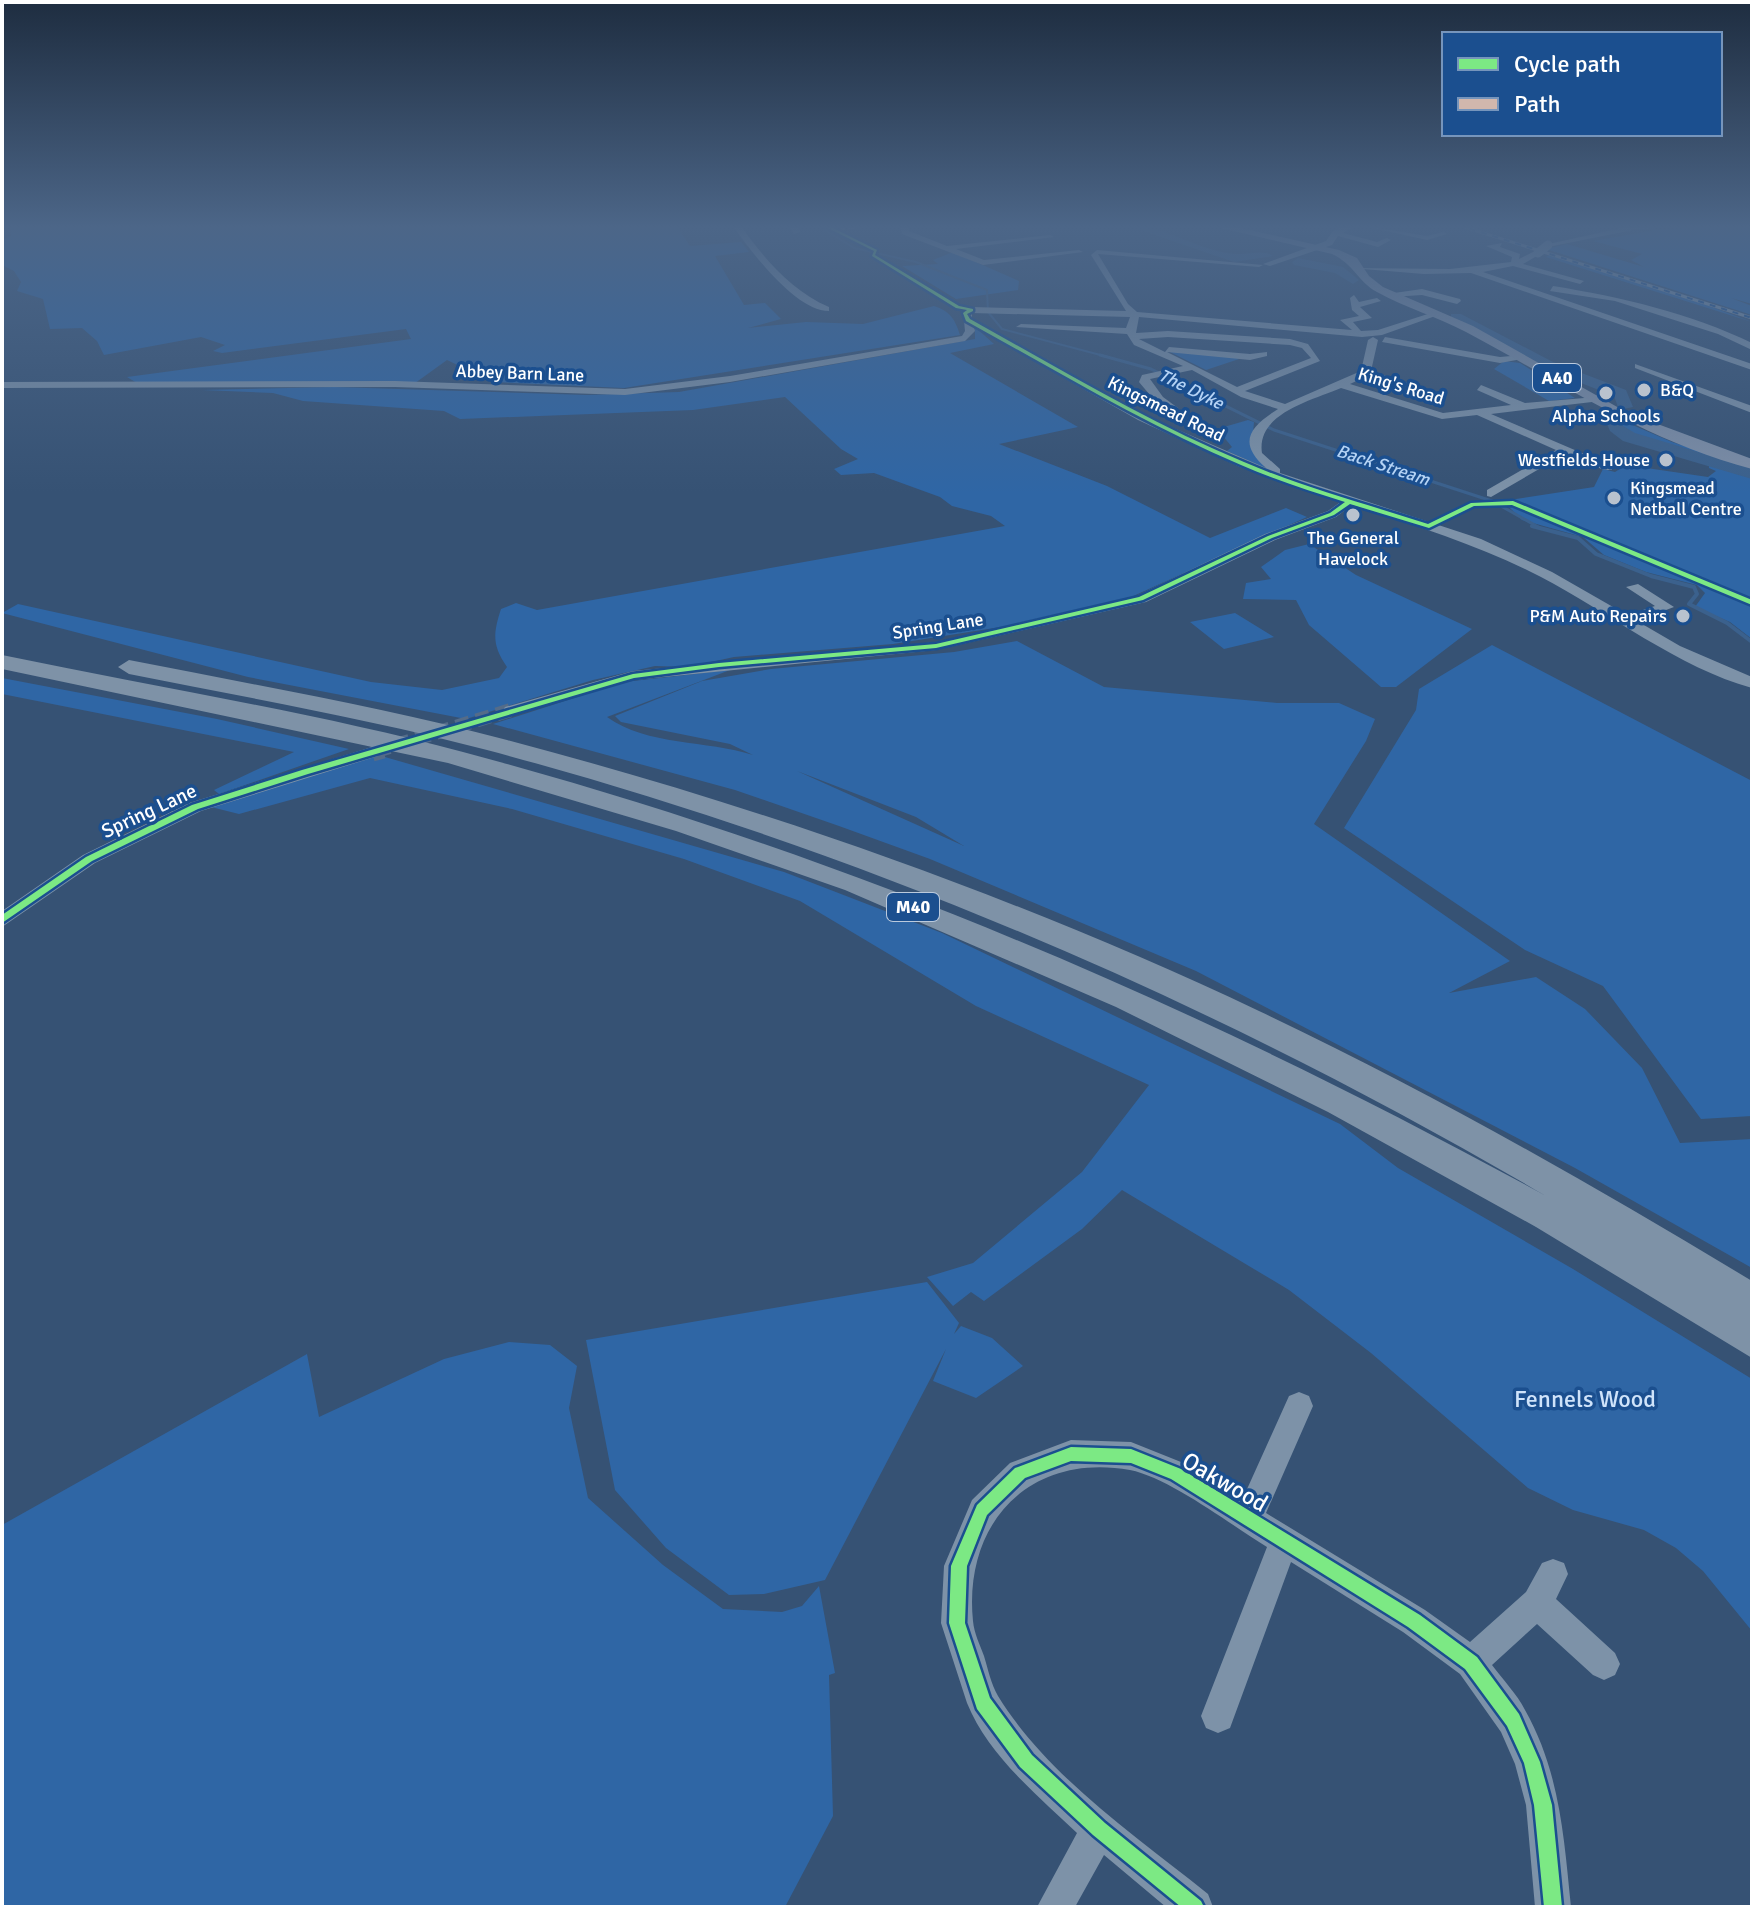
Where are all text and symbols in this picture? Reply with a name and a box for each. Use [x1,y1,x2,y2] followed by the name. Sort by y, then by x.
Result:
[1442,32,1722,136] legend
[1514,49,1621,79] text: Cycle path
[1514,89,1560,119] text: Path
[455,360,585,386] street label: Abbey Barn Lane
[1355,362,1447,410] street label: King's Road
[1155,364,1228,415] water label: The Dyke
[1533,364,1581,392] road number: A40
[1104,371,1228,447] street label: Kingsmead Road
[1660,379,1694,401] place label: B&Q
[1635,381,1653,399] marker: B&Q
[1597,384,1615,402] marker: Alpha Schools
[1552,405,1660,427] place label: Alpha Schools
[1334,440,1433,491] water label: Back Stream
[1518,449,1650,471] place label: Westfields House
[1657,451,1675,469] marker: Westfields House
[1630,477,1742,520] place label: Kingsmead Netball Centre
[1605,489,1623,507] marker: Kingsmead Netball Centre
[1344,506,1362,524] marker: The General Havelock
[1307,527,1399,570] place label: The General Havelock
[1530,605,1667,627] place label: P&M Auto Repairs
[1674,607,1692,625] marker: P&M Auto Repairs
[891,608,985,644] street label: Spring Lane
[97,778,201,844] street label: Spring Lane
[887,893,939,921] road number: M40
[1514,1384,1656,1414] park label: Fennels Wood
[1177,1445,1273,1519] street label: Oakwood

